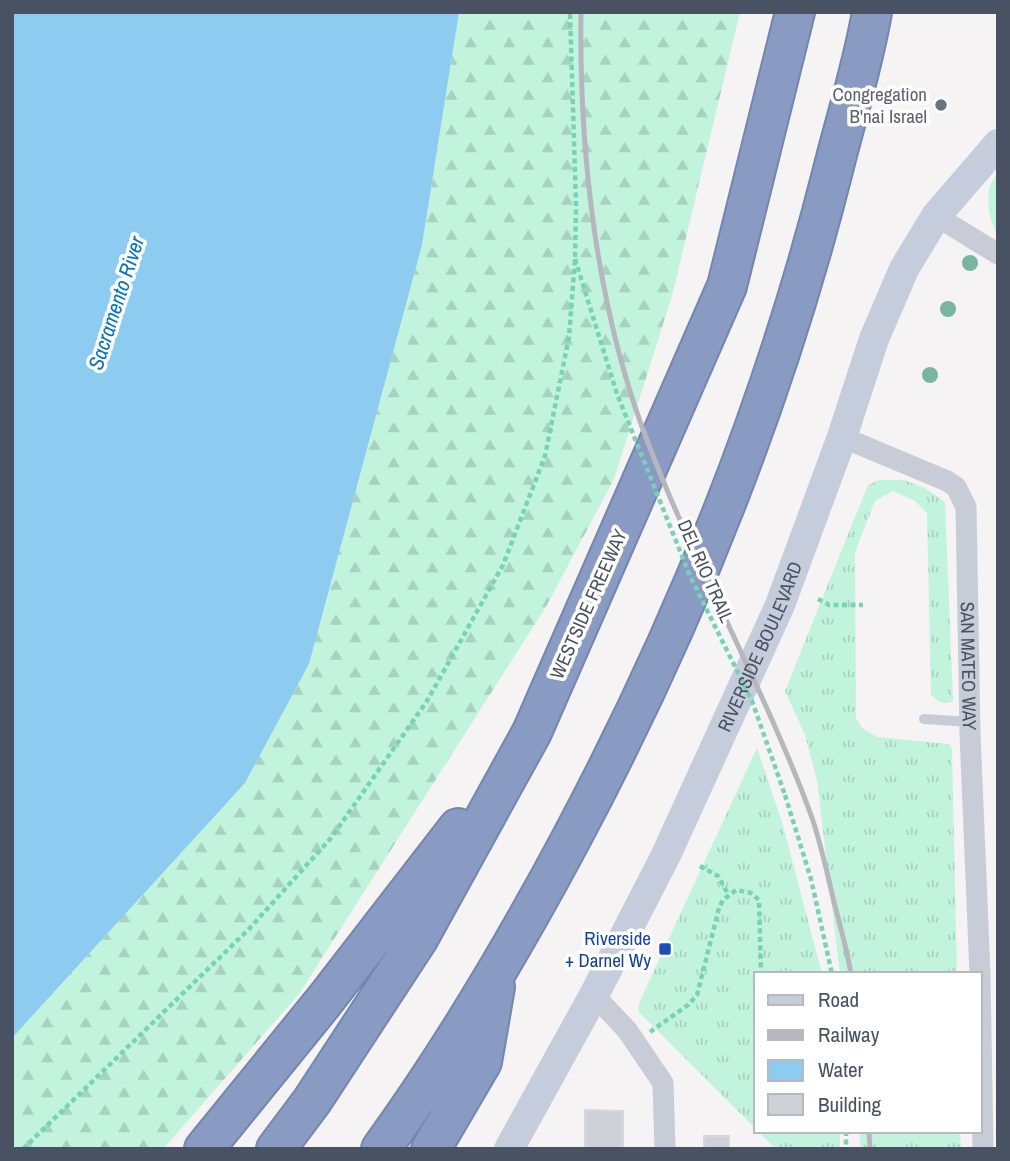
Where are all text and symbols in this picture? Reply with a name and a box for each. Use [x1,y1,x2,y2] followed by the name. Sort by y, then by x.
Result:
[833,81,927,129] place label: Congregation B'nai Israel
[933,97,949,113] marker: Congregation B'nai Israel
[81,231,152,373] water label: Sacramento River
[672,515,740,627] street label: DEL RIO TRAIL
[543,525,633,683] street label: WESTSIDE FREEWAY
[711,558,808,736] street label: RIVERSIDE BOULEVARD
[955,601,983,731] street label: SAN MATEO WAY
[565,925,651,973] place label: Riverside + Darnel Wy
[657,941,673,957] marker: Riverside + Darnel Wy
[754,972,982,1133] legend
[818,985,859,1014] text: Road
[818,1020,880,1049] text: Railway
[818,1055,864,1084] text: Water
[818,1090,882,1119] text: Building

